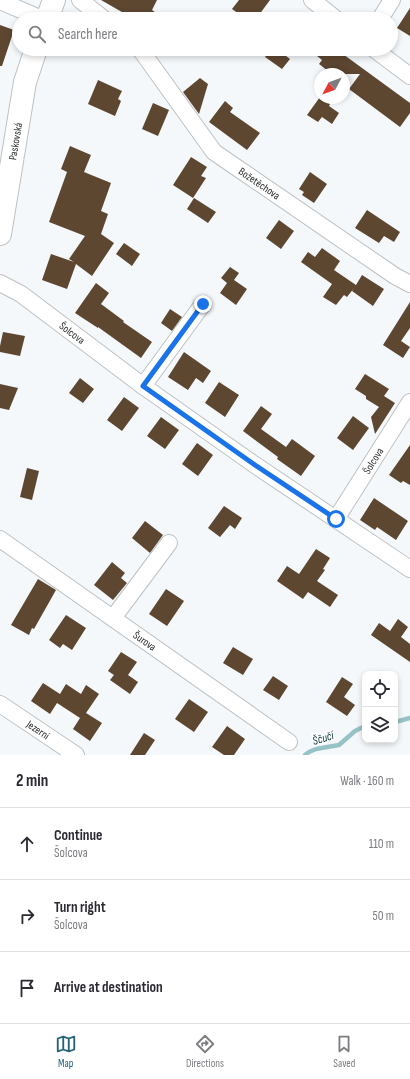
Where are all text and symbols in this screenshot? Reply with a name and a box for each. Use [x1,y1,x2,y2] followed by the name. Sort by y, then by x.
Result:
[12,12,398,56] search box
[26,23,48,45] icon: search
[58,25,118,44] text: Search here
[314,68,350,104] north arrow
[6,122,25,161] street label: Paskovská
[236,165,282,202] street label: Božetěchova
[194,295,212,313] route end
[57,319,87,347] street label: Šolcova
[359,445,386,476] street label: Šolcova
[327,510,345,528] route start
[131,628,159,654] street label: Šurova
[362,671,398,743] map controls
[362,671,398,707] button: locate
[362,707,398,743] button: layers
[23,717,53,743] street label: Jezerní
[311,728,337,749] water label: Ščučí
[16,771,48,791] text: 2 min
[340,773,394,789] text: Walk · 160 m
[54,826,103,845] text: Continue
[16,833,38,855] icon: ahead
[369,836,394,852] text: 110 m
[54,845,88,861] text: Šolcova
[54,898,106,917] text: Turn right
[16,905,38,927] icon: right
[373,908,394,924] text: 50 m
[54,917,88,933] text: Šolcova
[16,977,38,999] icon: arrive
[54,978,163,997] text: Arrive at destination
[55,1033,77,1070] tab: Map
[186,1033,224,1070] tab: Directions
[333,1033,355,1070] tab: Saved

